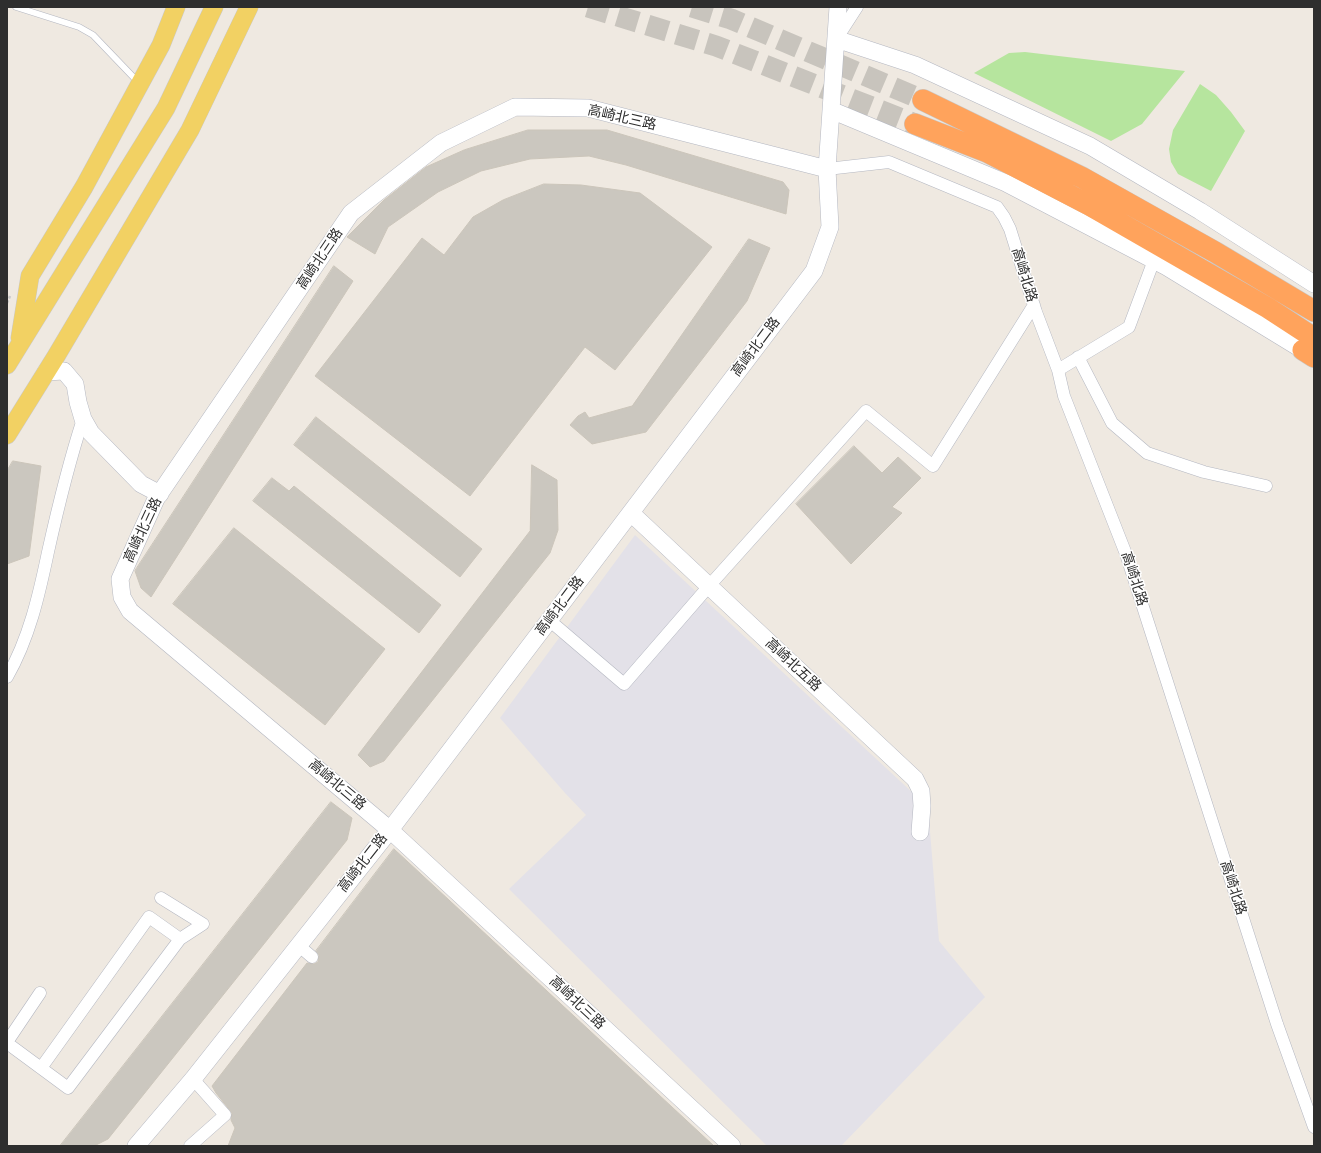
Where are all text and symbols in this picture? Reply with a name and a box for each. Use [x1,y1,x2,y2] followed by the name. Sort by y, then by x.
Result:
[586,102,658,134] street label: 高崎北三路
[293,225,347,293] street label: 高崎北三路
[1008,246,1040,304] street label: 高崎北路
[728,314,784,380] street label: 高崎北二路
[121,495,165,565] street label: 高崎北三路
[1117,550,1151,608] street label: 高崎北路
[532,573,588,639] street label: 高崎北二路
[762,635,824,695] street label: 高崎北五路
[305,756,369,814] street label: 高崎北三路
[335,830,391,896] street label: 高崎北二路
[1216,859,1250,917] street label: 高崎北路
[546,973,608,1033] street label: 高崎北三路

